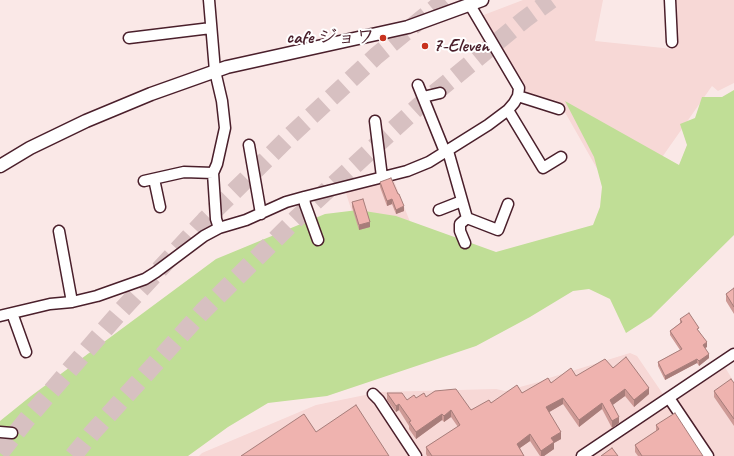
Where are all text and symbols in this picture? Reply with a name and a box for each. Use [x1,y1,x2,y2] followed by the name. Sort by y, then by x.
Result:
[286,27,375,49] place label: cafe ジョワ
[378,33,388,43] marker: cafe ジョワ
[433,35,489,57] place label: 7-Eleven
[420,41,430,51] marker: 7-Eleven

